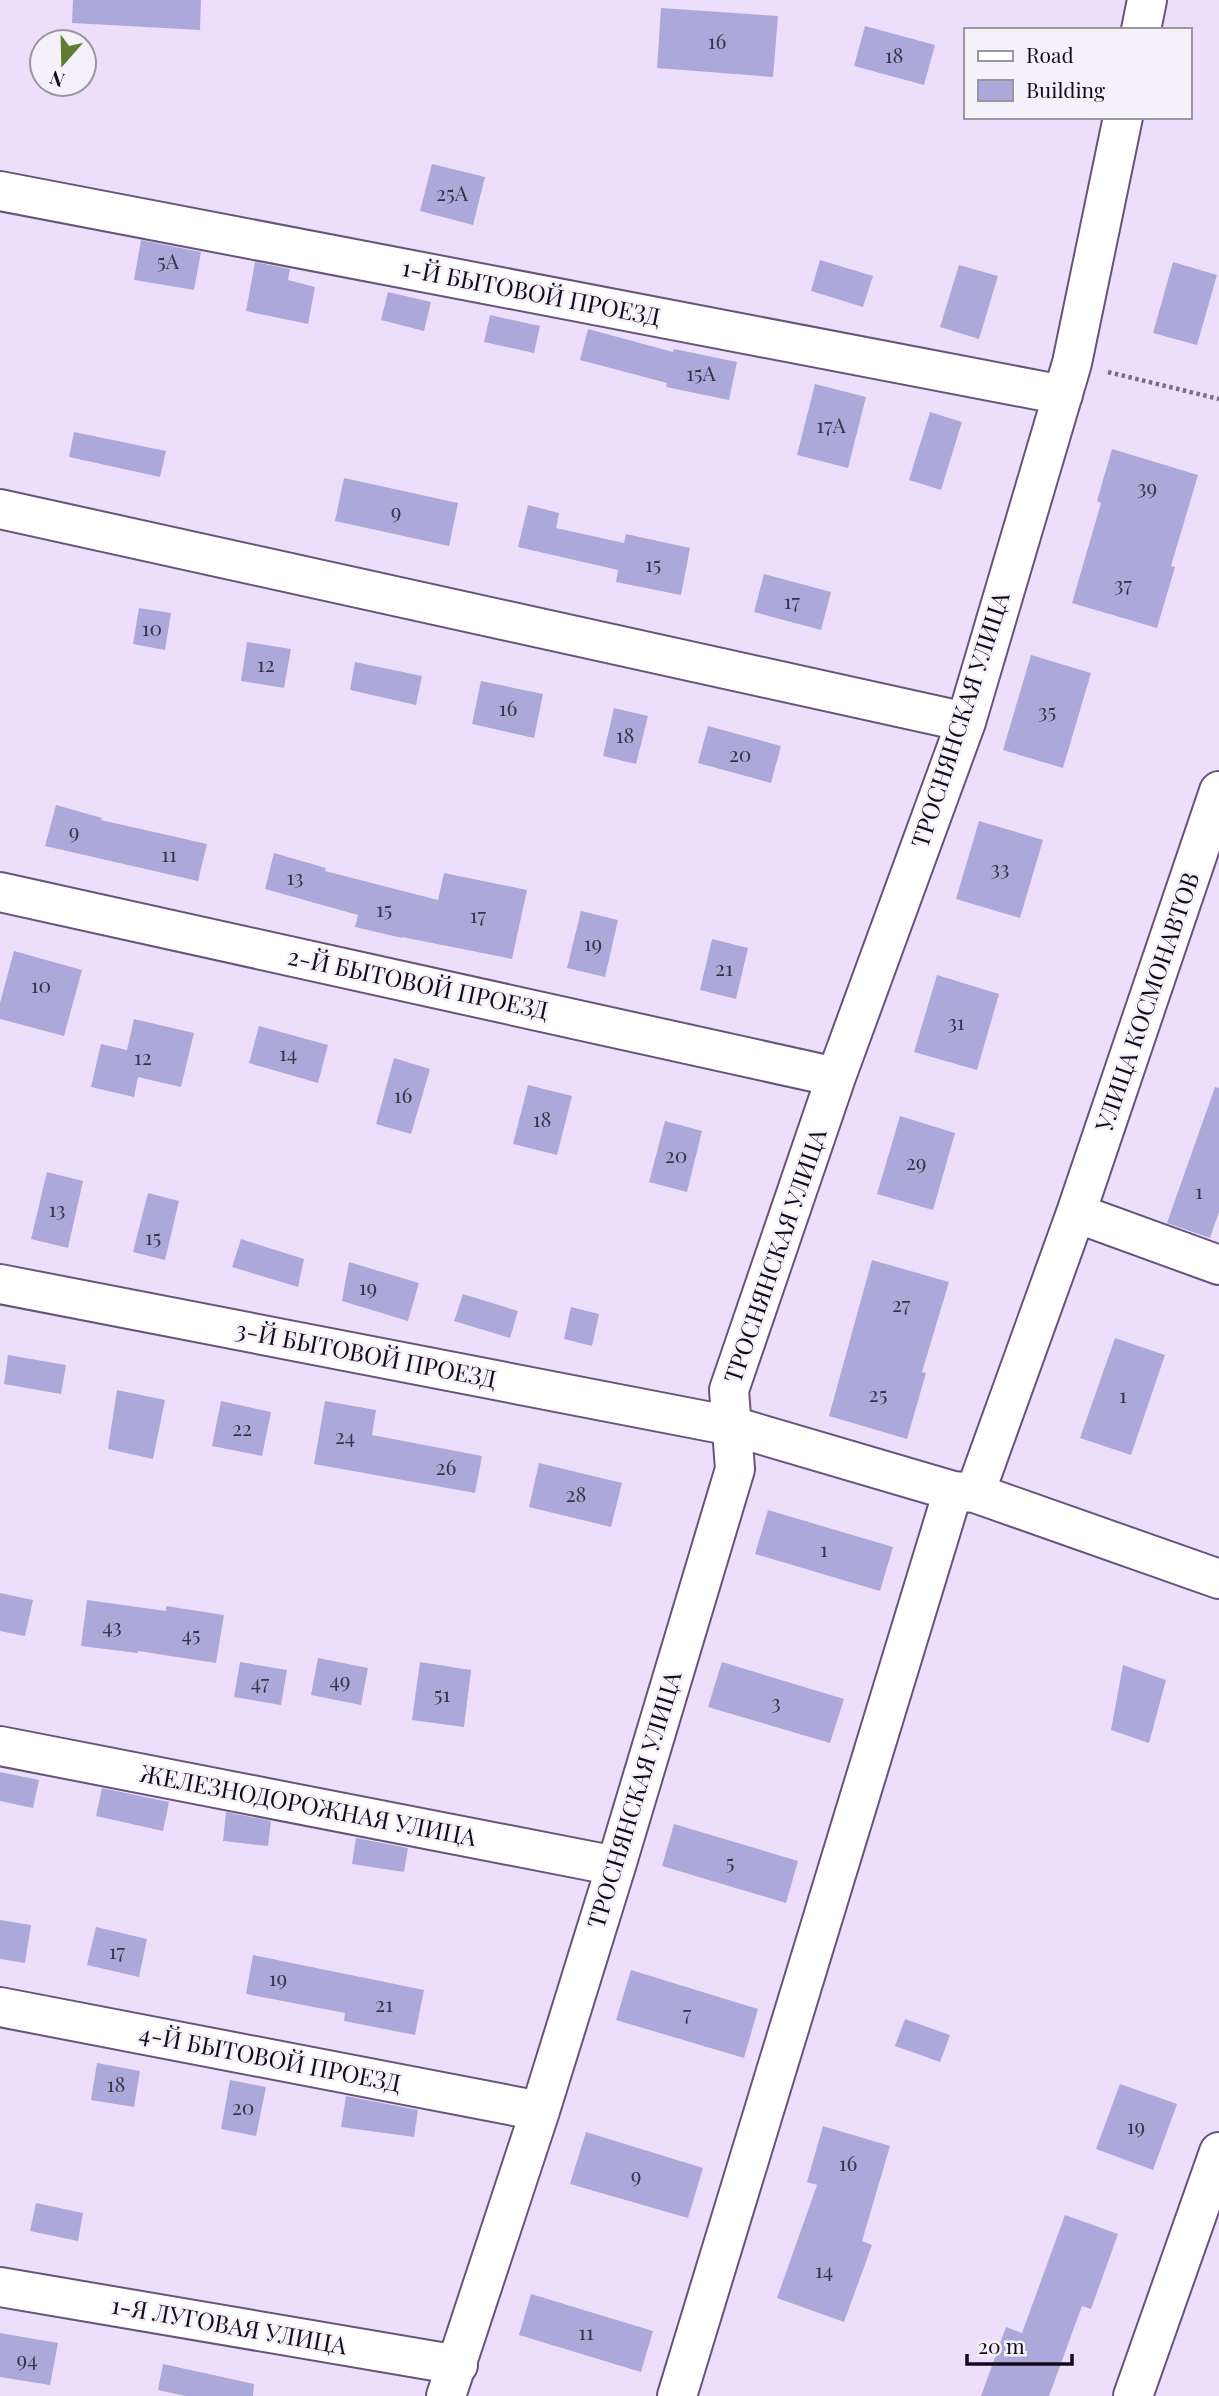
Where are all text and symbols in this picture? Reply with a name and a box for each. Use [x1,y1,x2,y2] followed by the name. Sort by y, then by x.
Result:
[708,26,726,54] house number: 16
[28,28,98,98] north arrow
[964,28,1191,119] legend
[885,40,903,68] house number: 18
[1026,40,1074,68] text: Road
[46,65,68,94] text: N
[1026,75,1105,103] text: Building
[436,178,469,206] house number: 25А
[157,246,180,274] house number: 5А
[400,250,663,332] street label: 1-Й БЫТОВОЙ ПРОЕЗД
[686,358,716,386] house number: 15А
[816,410,847,438] house number: 17А
[1137,472,1157,500] house number: 39
[391,496,401,524] house number: 9
[645,549,661,577] house number: 15
[1114,569,1132,597] house number: 37
[784,586,801,614] house number: 17
[903,587,1016,851] street label: ТРОСНЯНСКАЯ УЛИЦА
[142,613,162,641] house number: 10
[257,649,275,677] house number: 12
[499,693,517,721] house number: 16
[1038,696,1056,724] house number: 35
[616,720,634,748] house number: 18
[729,739,751,767] house number: 20
[69,816,79,844] house number: 9
[161,839,177,867] house number: 11
[991,853,1009,881] house number: 33
[287,862,303,890] house number: 13
[1086,867,1206,1136] street label: УЛИЦА КОСМОНАВТОВ
[376,894,392,922] house number: 15
[470,900,487,928] house number: 17
[584,928,602,956] house number: 19
[285,939,552,1025] street label: 2-Й БЫТОВОЙ ПРОЕЗД
[715,953,733,981] house number: 21
[31,970,51,998] house number: 10
[947,1007,965,1035] house number: 31
[279,1038,297,1066] house number: 14
[134,1042,152,1070] house number: 12
[394,1080,412,1108] house number: 16
[533,1104,551,1132] house number: 18
[716,1123,833,1387] street label: ТРОСНЯНСКАЯ УЛИЦА
[665,1140,687,1168] house number: 20
[906,1147,926,1175] house number: 29
[1195,1176,1203,1204] house number: 1
[49,1194,65,1222] house number: 13
[145,1222,161,1250] house number: 15
[359,1272,377,1300] house number: 19
[892,1289,911,1317] house number: 27
[233,1312,499,1394] street label: 3-Й БЫТОВОЙ ПРОЕЗД
[869,1379,887,1407] house number: 25
[1119,1380,1127,1408] house number: 1
[232,1413,252,1441] house number: 22
[335,1421,355,1449] house number: 24
[436,1452,457,1480] house number: 26
[566,1479,586,1507] house number: 28
[820,1534,828,1562] house number: 1
[102,1611,122,1639] house number: 43
[181,1619,201,1647] house number: 45
[329,1665,351,1693] house number: 49
[579,1666,688,1932] street label: ТРОСНЯНСКАЯ УЛИЦА
[251,1667,270,1695] house number: 47
[434,1679,450,1707] house number: 51
[771,1687,781,1715] house number: 3
[137,1756,480,1853] street label: ЖЕЛЕЗНОДОРОЖНАЯ УЛИЦА
[726,1847,734,1875] house number: 5
[109,1936,126,1964] house number: 17
[269,1963,287,1991] house number: 19
[375,1989,393,2017] house number: 21
[683,1998,692,2026] house number: 7
[137,2016,404,2098] street label: 4-Й БЫТОВОЙ ПРОЕЗД
[107,2069,125,2097] house number: 18
[232,2092,254,2120] house number: 20
[1127,2111,1145,2139] house number: 19
[839,2148,857,2176] house number: 16
[631,2160,641,2188] house number: 9
[815,2255,833,2283] house number: 14
[109,2288,350,2361] street label: 1-Я ЛУГОВАЯ УЛИЦА
[578,2317,594,2345] house number: 11
[967,2322,1072,2366] scale bar
[978,2331,1025,2359] text: 20 m
[16,2344,38,2372] house number: 94

